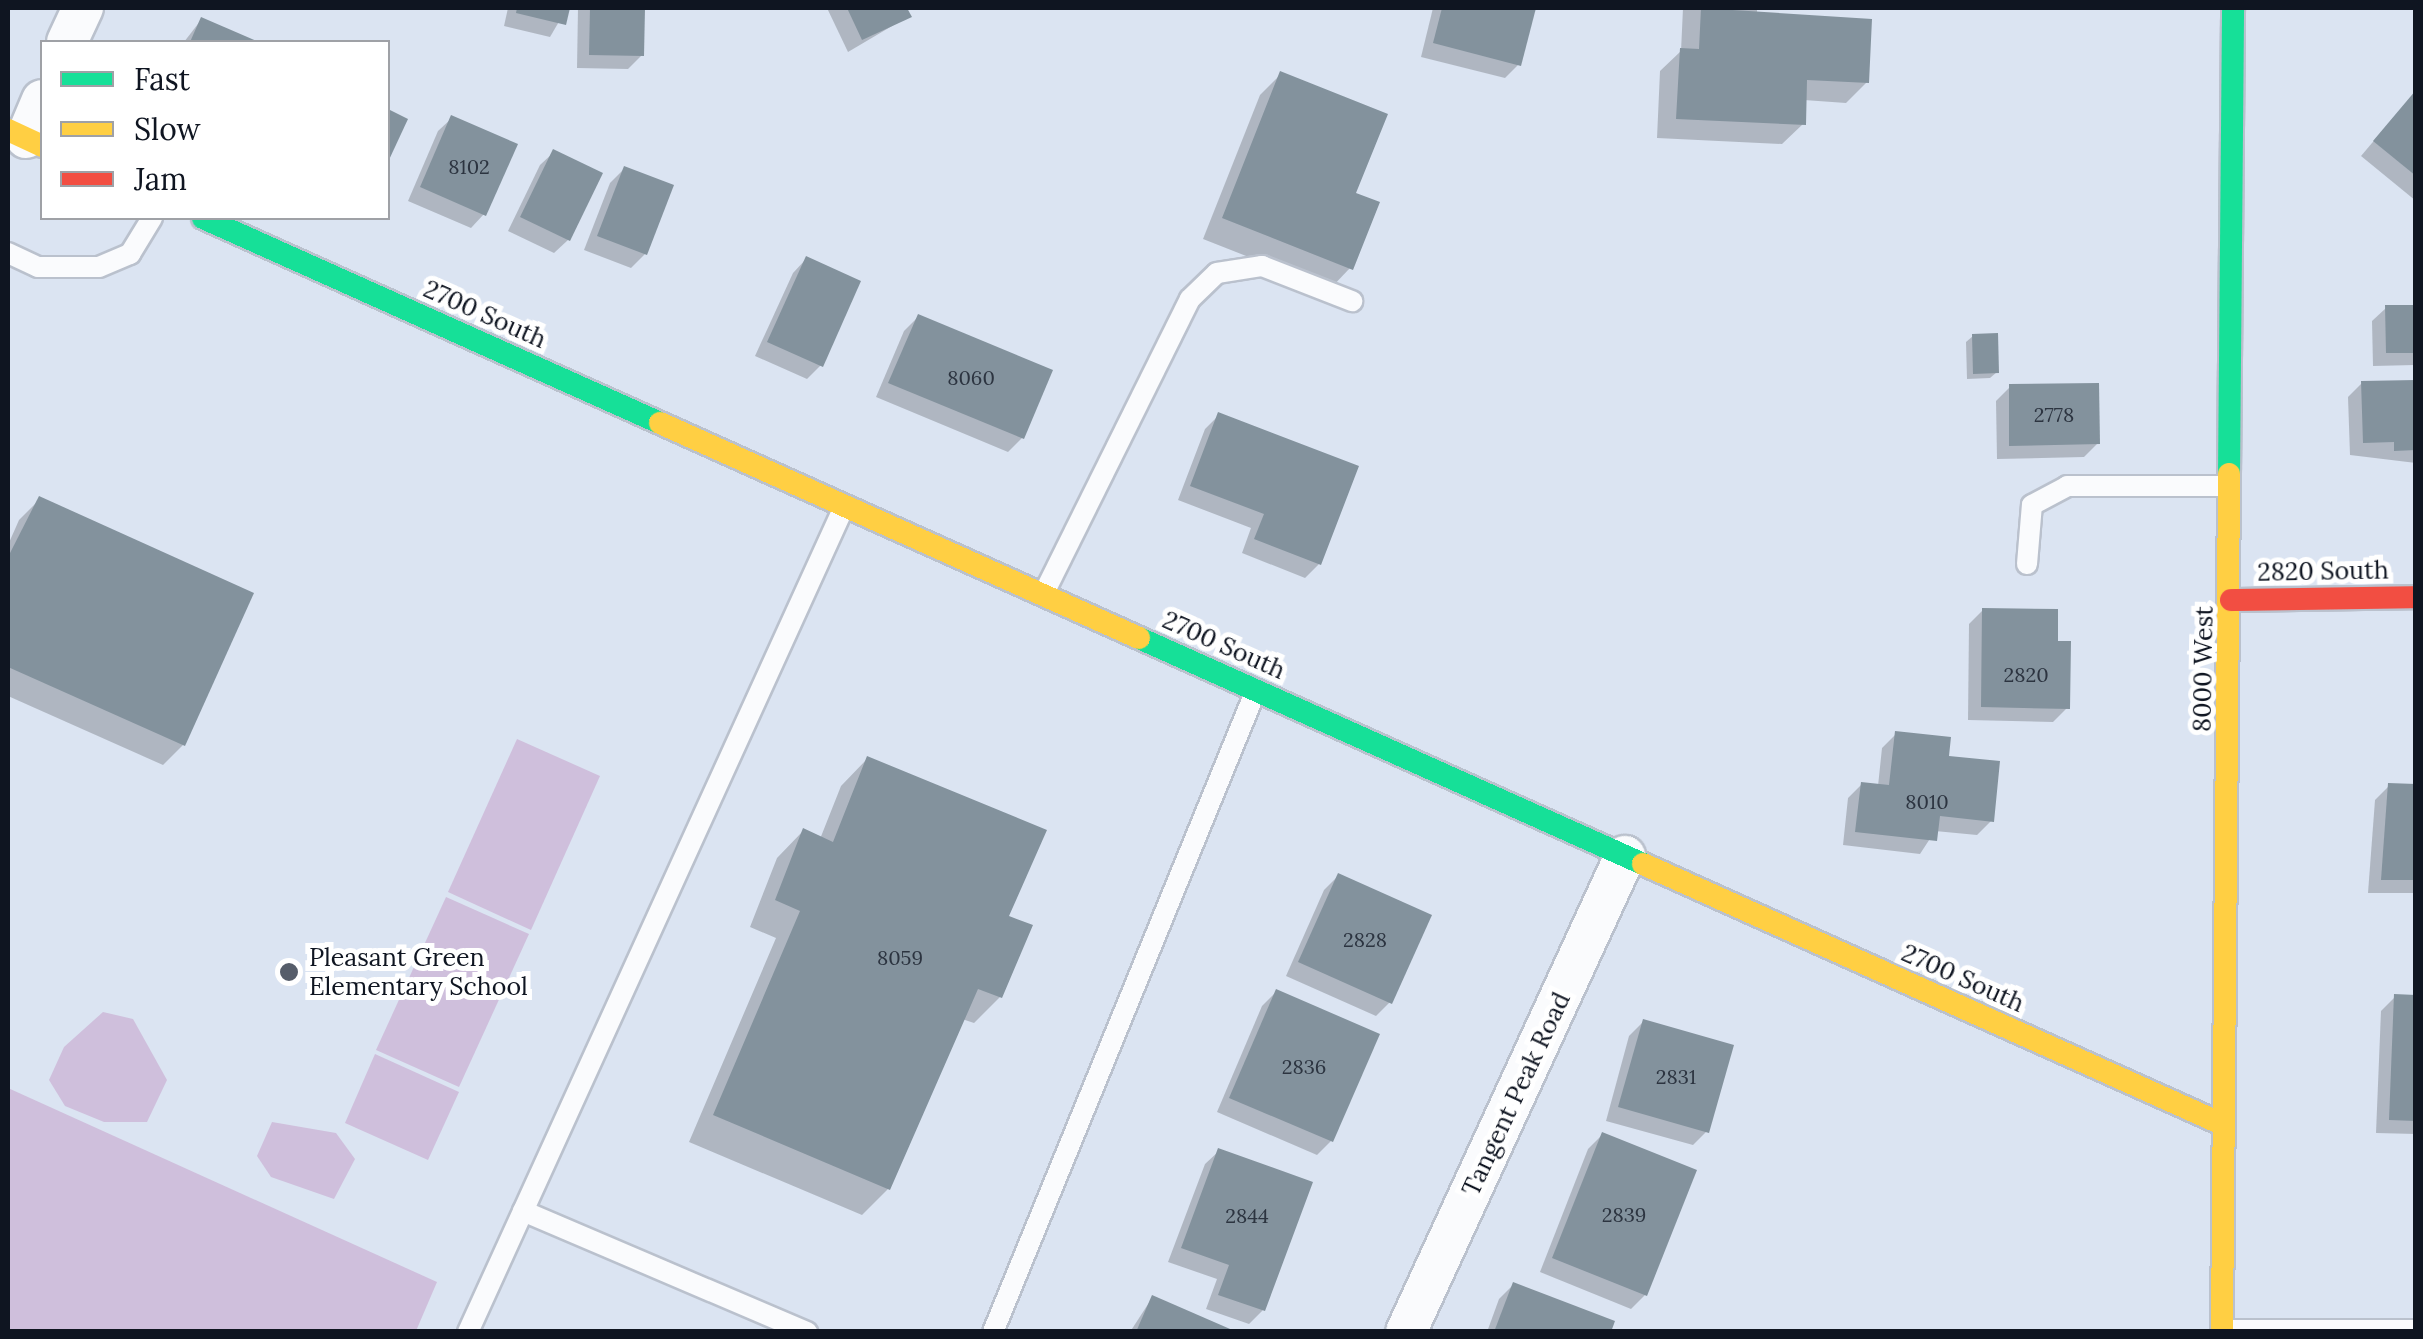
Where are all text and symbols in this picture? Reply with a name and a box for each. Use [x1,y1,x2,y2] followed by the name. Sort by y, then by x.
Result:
[40,40,390,220] legend
[134,60,190,98] text: Fast
[134,110,200,148] text: Slow
[448,154,490,178] house number: 8102
[134,160,187,198] text: Jam
[419,274,551,354] street label: 2700 South
[947,365,995,389] house number: 8060
[2034,402,2074,426] house number: 2778
[2257,555,2389,587] street label: 2820 South
[1158,605,1290,685] street label: 2700 South
[2187,606,2219,732] street label: 8000 West
[2003,662,2049,686] house number: 2820
[1905,789,1949,813] house number: 8010
[1343,927,1387,951] house number: 2828
[1897,938,2029,1018] street label: 2700 South
[309,943,528,1002] place label: Pleasant Green Elementary School
[877,945,923,969] house number: 8059
[278,961,300,983] marker: Pleasant Green Elementary School
[1456,987,1576,1201] street label: Tangent Peak Road
[1282,1054,1326,1078] house number: 2836
[1656,1064,1696,1088] house number: 2831
[1602,1202,1646,1226] house number: 2839
[1225,1203,1269,1227] house number: 2844

